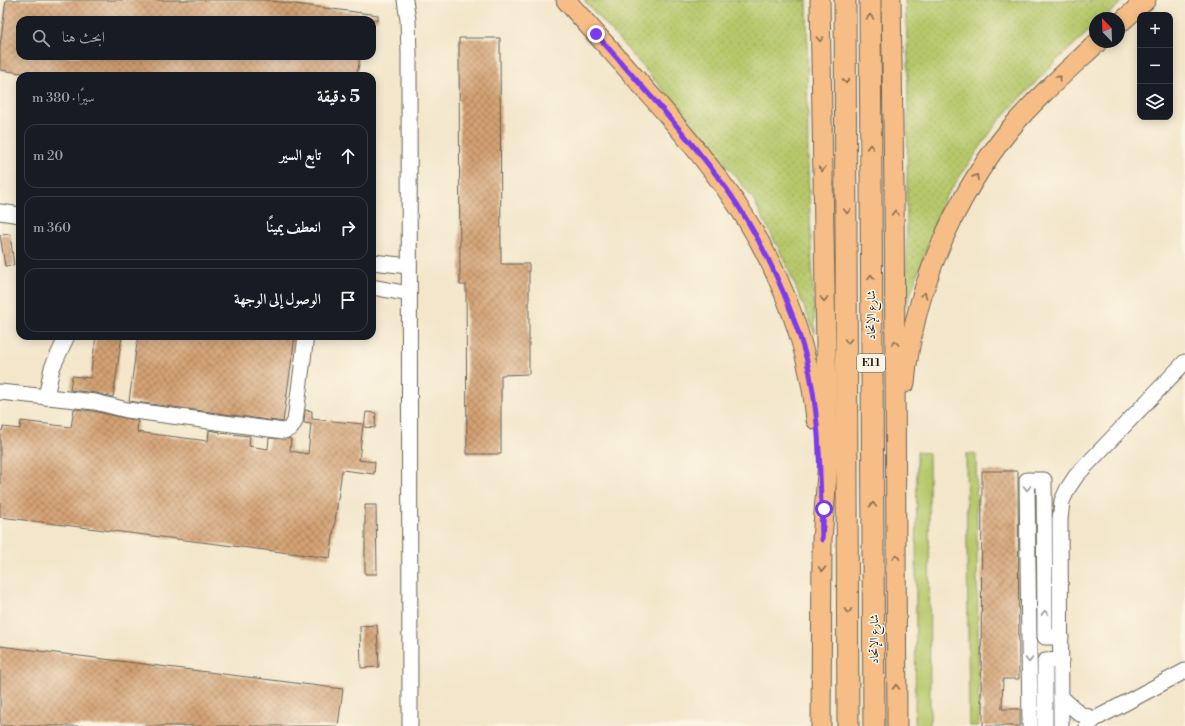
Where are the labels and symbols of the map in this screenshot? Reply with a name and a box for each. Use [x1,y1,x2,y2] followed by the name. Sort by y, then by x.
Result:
[1089,12,1125,48] north arrow
[866,14,874,20] one-way arrow
[587,25,605,43] route end
[816,36,825,42] one-way arrow
[1055,75,1062,82] one-way arrow
[842,78,850,84] one-way arrow
[866,144,874,150] one-way arrow
[818,166,826,172] one-way arrow
[971,174,979,181] one-way arrow
[843,208,851,214] one-way arrow
[891,210,899,216] one-way arrow
[867,274,875,280] one-way arrow
[864,290,882,340] street label: شارع الإتحاد
[919,292,927,299] one-way arrow
[820,296,829,302] one-way arrow
[844,338,852,344] one-way arrow
[891,340,899,346] one-way arrow
[857,354,885,372] road number: E11
[1023,485,1032,491] one-way arrow
[815,500,833,518] route start
[868,502,877,508] one-way arrow
[892,554,900,560] one-way arrow
[818,566,826,572] one-way arrow
[844,608,852,614] one-way arrow
[1041,610,1049,616] one-way arrow
[867,614,885,664] street label: شارع الإتحاد
[1025,657,1033,663] one-way arrow
[892,684,901,690] one-way arrow

